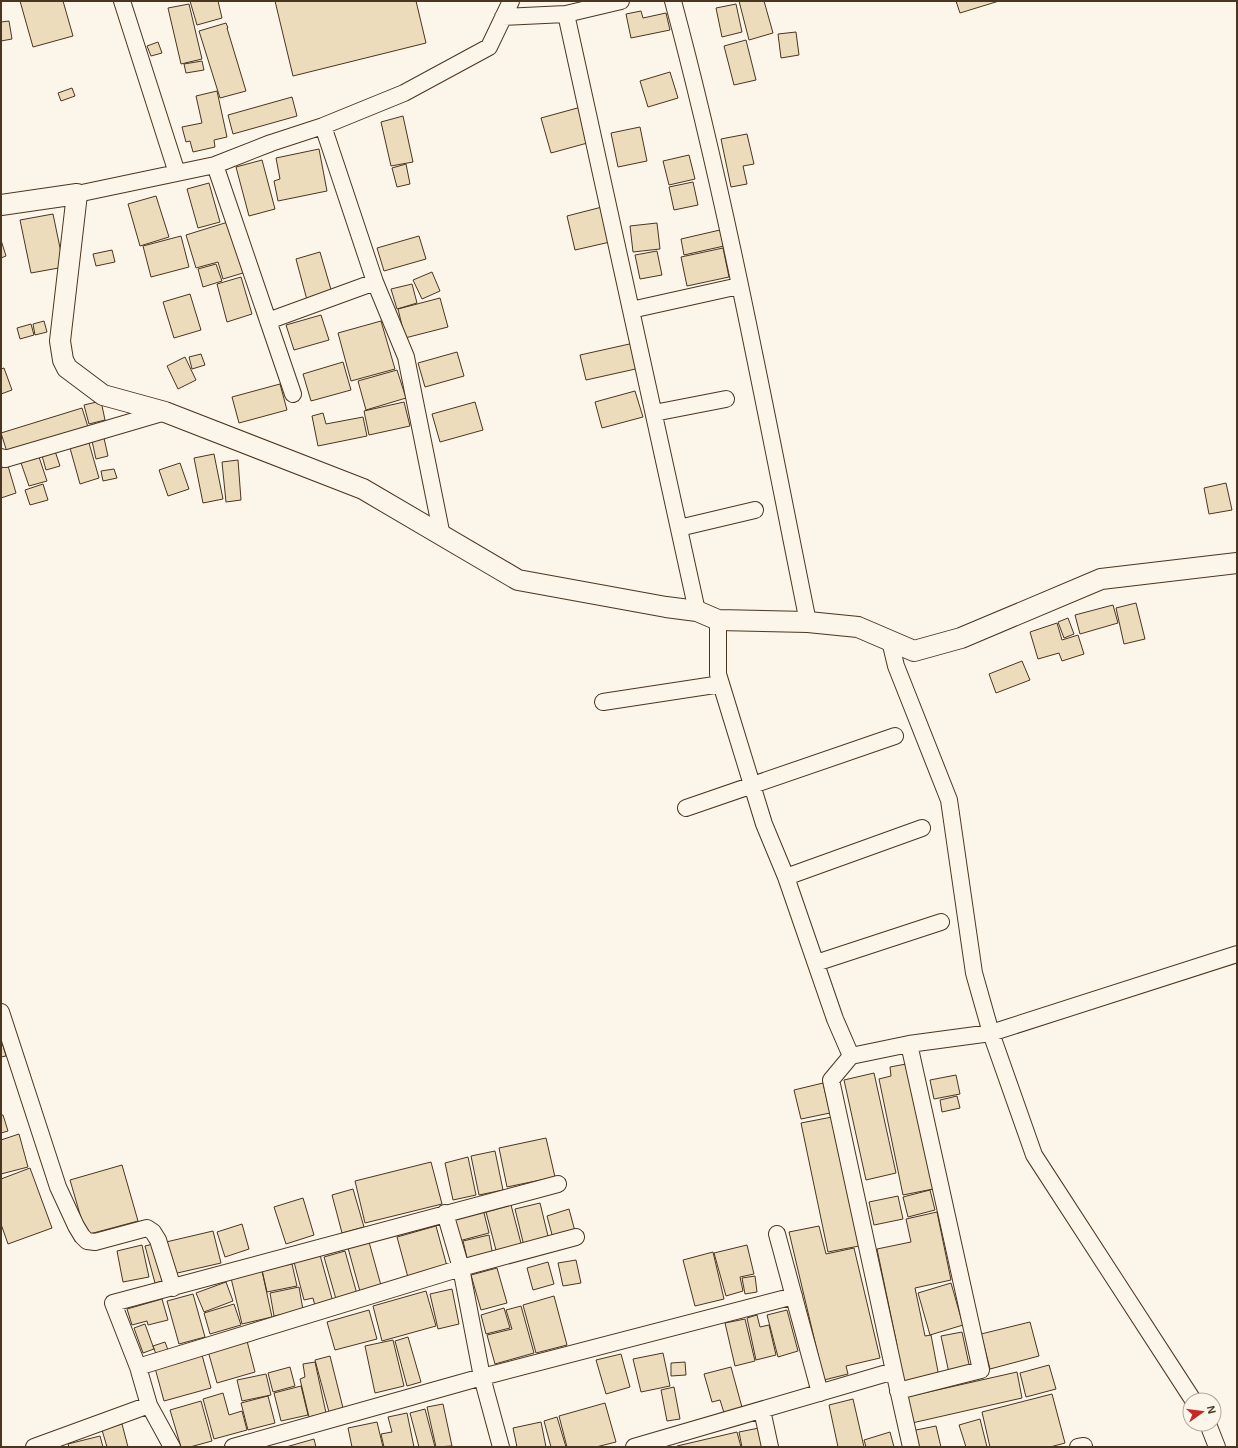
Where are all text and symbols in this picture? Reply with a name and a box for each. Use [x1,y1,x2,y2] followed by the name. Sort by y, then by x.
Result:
[1182,1392,1222,1432] north arrow
[1205,1404,1218,1415] text: N

